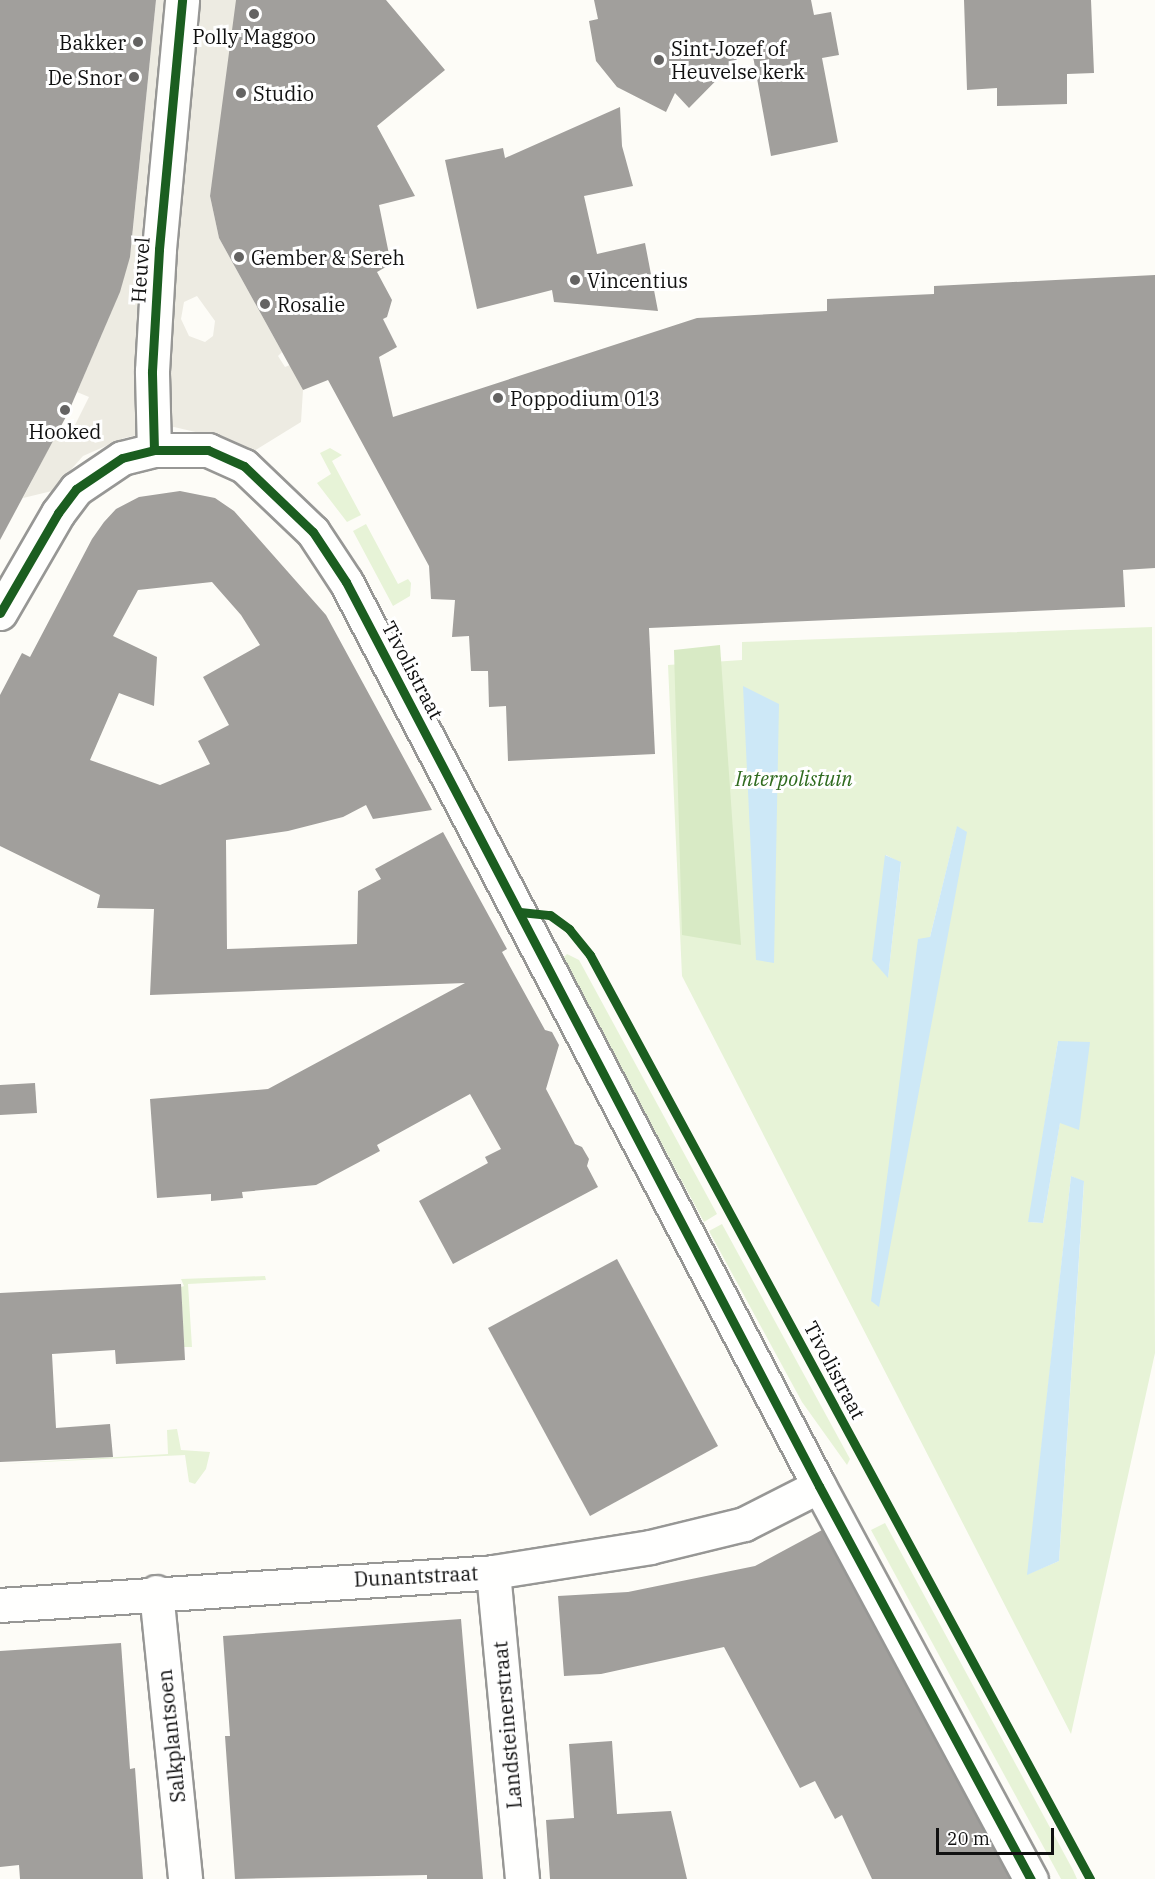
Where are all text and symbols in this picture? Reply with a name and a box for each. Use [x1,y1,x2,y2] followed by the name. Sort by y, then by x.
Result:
[247,7,261,21] marker: Polly Maggoo
[192,24,316,48] place label: Polly Maggoo
[59,30,126,54] place label: Bakker
[131,35,145,49] marker: Bakker
[671,36,805,83] place label: Sint-Jozef of Heuvelse kerk
[652,53,666,67] marker: Sint-Jozef of Heuvelse kerk
[48,65,122,89] place label: De Snor
[127,70,141,84] marker: De Snor
[253,81,314,105] place label: Studio
[234,86,248,100] marker: Studio
[126,236,154,304] street label: Heuvel
[251,245,405,269] place label: Gember & Sereh
[232,250,246,264] marker: Gember & Sereh
[587,268,688,292] place label: Vincentius
[568,273,582,287] marker: Vincentius
[277,292,345,316] place label: Rosalie
[258,297,272,311] marker: Rosalie
[510,386,660,410] place label: Poppodium 013
[491,391,505,405] marker: Poppodium 013
[58,403,72,417] marker: Hooked
[29,419,101,443] place label: Hooked
[377,617,449,723] street label: Tivolistraat
[735,766,853,790] park label: Interpolistuin
[799,1317,871,1423] street label: Tivolistraat
[353,1561,479,1591] street label: Dunantstraat
[488,1640,526,1810] street label: Landsteinerstraat
[152,1668,190,1804] street label: Salkplantsoen
[939,1816,1058,1854] scale bar
[947,1827,990,1850] text: 20 m

